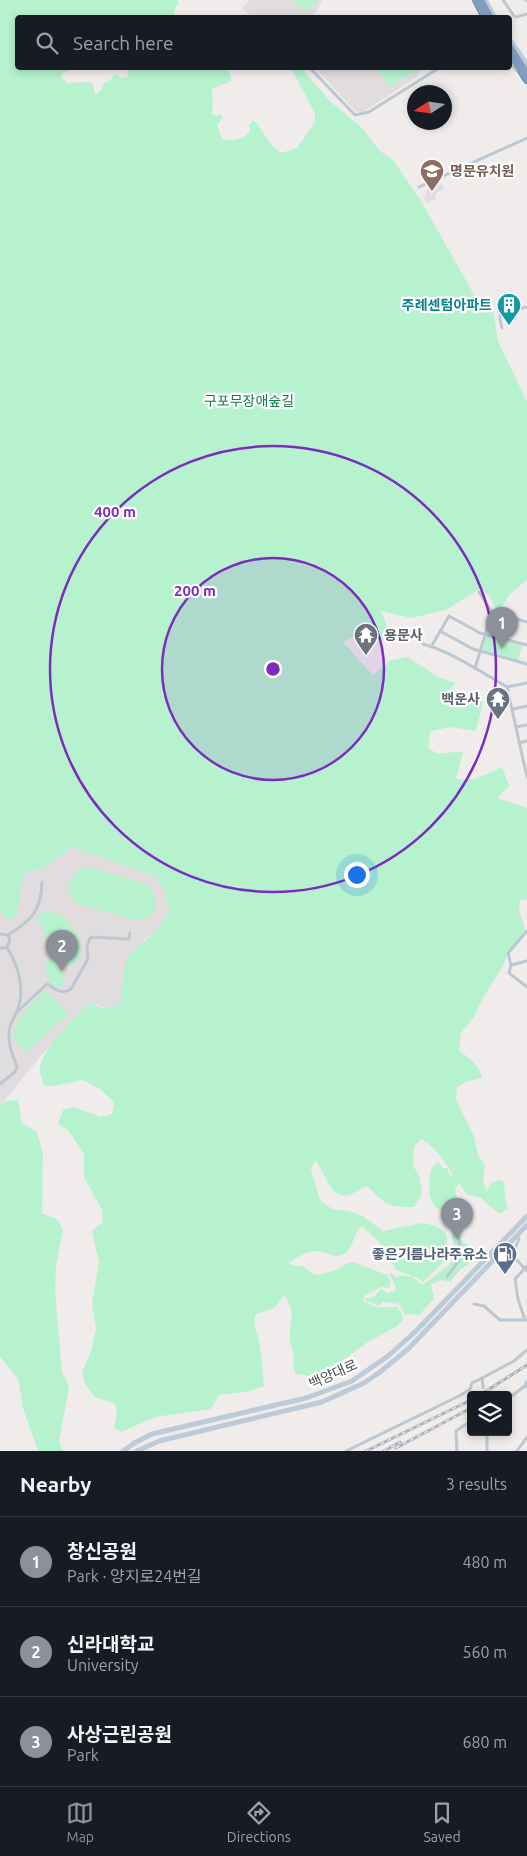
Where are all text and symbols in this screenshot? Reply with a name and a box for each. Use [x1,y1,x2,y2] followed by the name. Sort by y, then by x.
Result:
[15,15,512,70] search box
[33,29,61,57] icon: search
[73,32,173,54] text: Search here
[407,85,452,130] north arrow
[419,158,445,192] school or university icon: 명문유치원
[450,163,514,179] place label: 명문유치원
[496,292,522,326] building icon: 주례센텀아파트
[402,297,492,313] place label: 주례센텀아파트
[204,393,294,409] park label: 구포무장애숲길
[94,503,136,520] text: 400 m
[174,582,216,599] text: 200 m
[486,607,518,648] pin: 1
[353,622,379,656] temple icon: 용문사
[384,627,423,643] place label: 용문사
[264,660,282,678] centre of rings
[485,686,511,720] temple icon: 백운사
[441,691,480,707] place label: 백운사
[344,862,370,888] your location
[46,930,78,971] pin: 2
[441,1198,473,1239] pin: 3
[492,1241,518,1275] fuel station icon: 좋은기름나라주유소
[372,1246,488,1262] place label: 좋은기름나라주유소
[306,1356,360,1392] street label: 백양대로
[467,1391,512,1436] map controls
[467,1391,512,1436] button: layers
[20,1472,91,1496] text: Nearby
[446,1475,507,1493] text: 3 results
[67,1540,137,1562] text: 창신공원
[31,1553,41,1571] text: 1
[462,1553,507,1571] text: 480 m
[67,1567,202,1585] text: Park · 양지로24번길
[67,1633,154,1655] text: 신라대학교
[31,1643,41,1661] text: 2
[462,1643,507,1661] text: 560 m
[67,1656,138,1674] text: University
[67,1723,172,1745] text: 사상근린공원
[31,1733,41,1751] text: 3
[462,1733,507,1751] text: 680 m
[67,1746,99,1764] text: Park
[66,1799,94,1845] tab: Map
[227,1799,291,1845] tab: Directions
[423,1799,461,1845] tab: Saved

